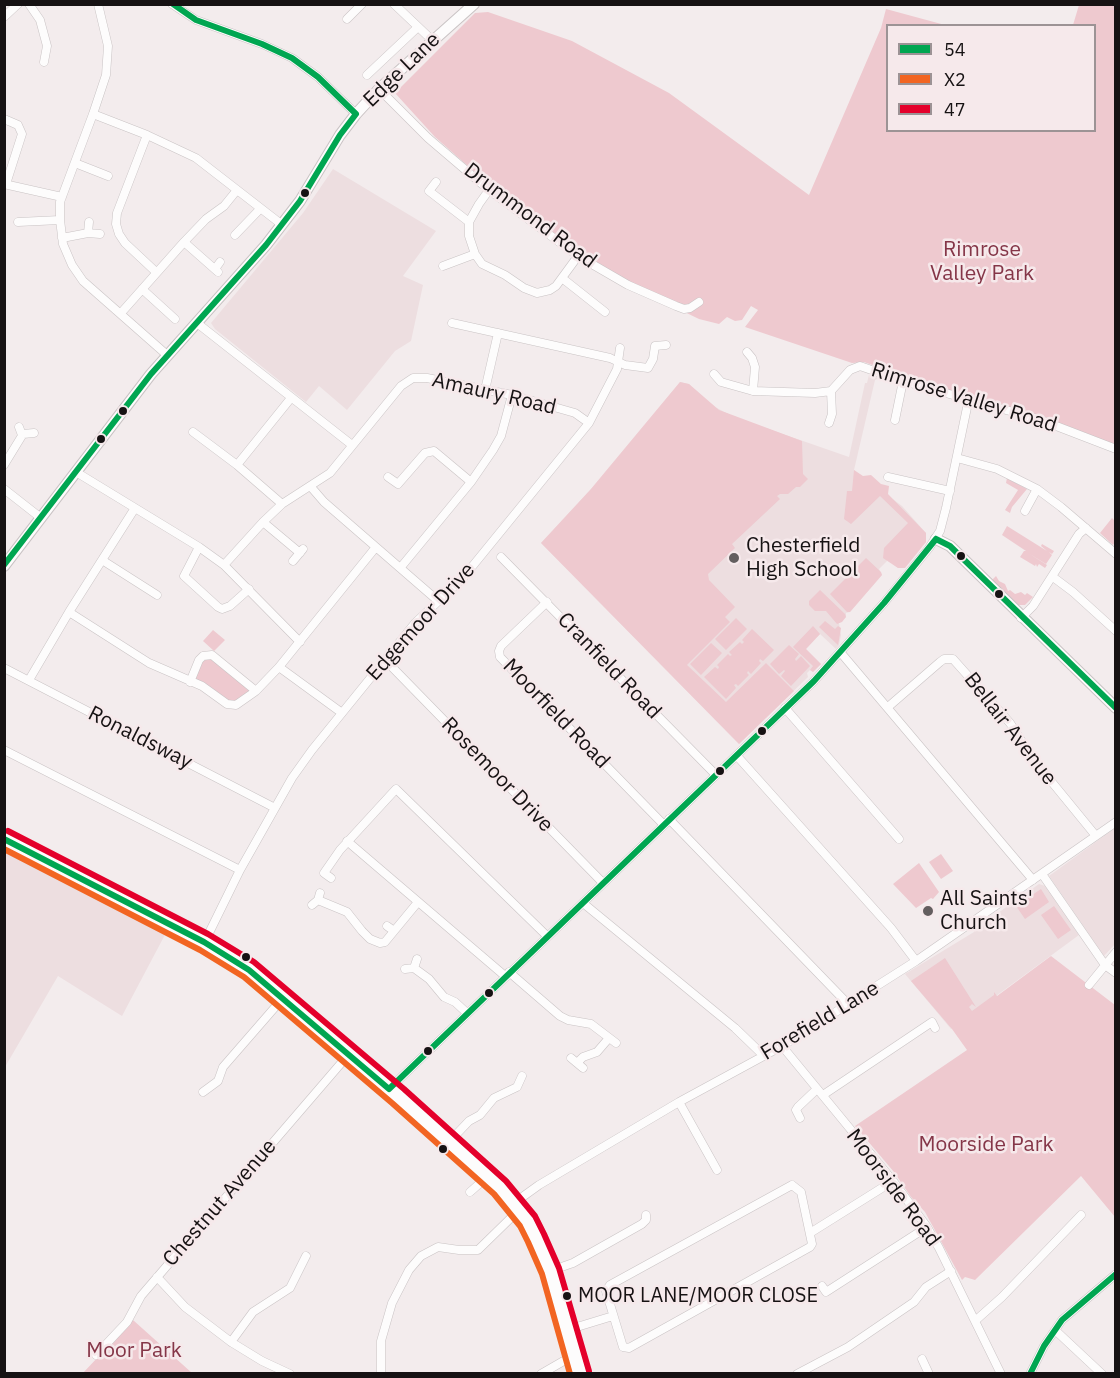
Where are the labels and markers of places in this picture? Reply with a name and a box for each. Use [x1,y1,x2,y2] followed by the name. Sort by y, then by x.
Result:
[299,187,311,199] unlabelled marker
[117,405,129,417] unlabelled marker
[95,433,107,445] unlabelled marker
[746,533,861,583] place label: Chesterfield High School
[955,550,967,562] unlabelled marker
[727,551,741,565] marker: Chesterfield High School
[993,588,1005,600] unlabelled marker
[756,725,768,737] unlabelled marker
[714,765,726,777] unlabelled marker
[940,886,1033,936] place label: All Saints' Church
[921,904,935,918] marker: All Saints' Church
[240,951,252,963] unlabelled marker
[483,987,495,999] unlabelled marker
[422,1045,434,1057] unlabelled marker
[437,1143,449,1155] unlabelled marker
[578,1284,818,1308] place label: MOOR LANE/MOOR CLOSE
[561,1290,573,1302] marker: MOOR LANE/MOOR CLOSE

